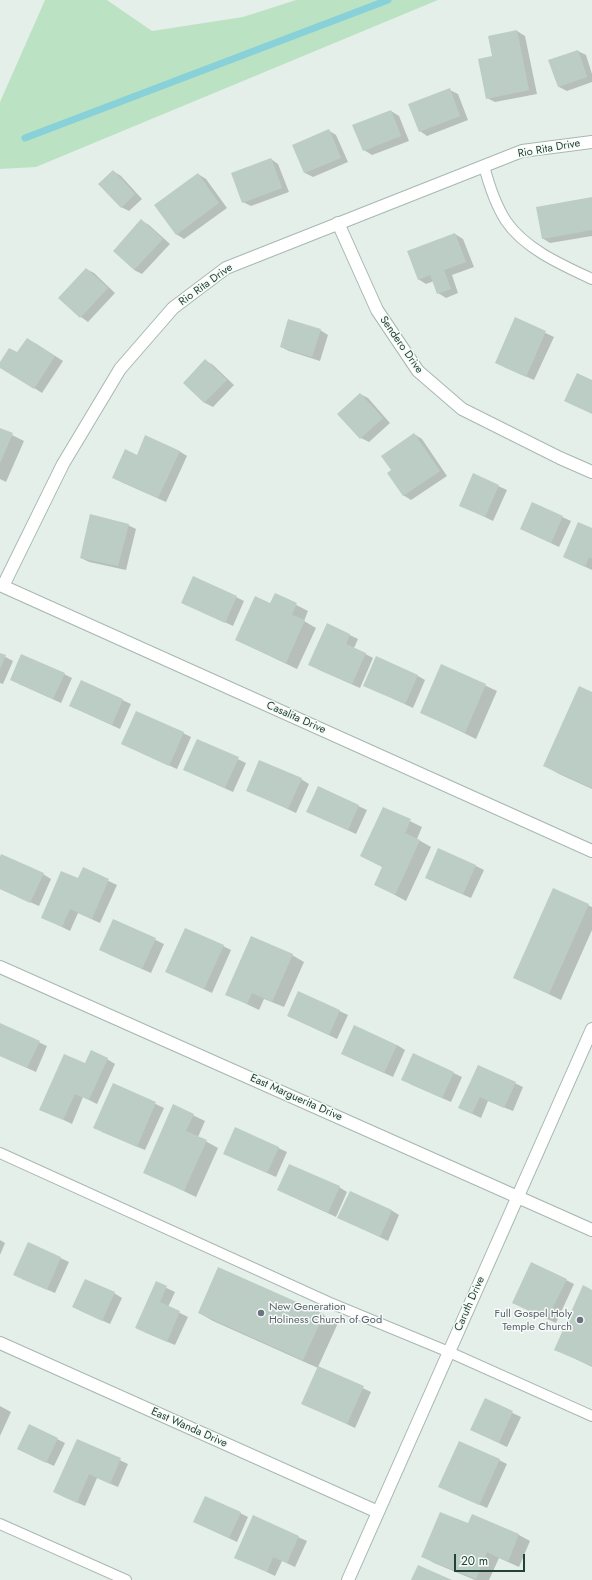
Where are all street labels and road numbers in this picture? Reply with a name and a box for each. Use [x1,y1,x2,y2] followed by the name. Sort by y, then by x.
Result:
[517,137,581,161] street label: Rio Rita Drive
[177,261,235,309] street label: Rio Rita Drive
[376,314,426,376] street label: Sendero Drive
[264,699,328,737] street label: Casalita Drive
[248,1072,344,1124] street label: East Marguerita Drive
[452,1275,488,1333] street label: Caruth Drive
[149,1405,229,1451] street label: East Wanda Drive

